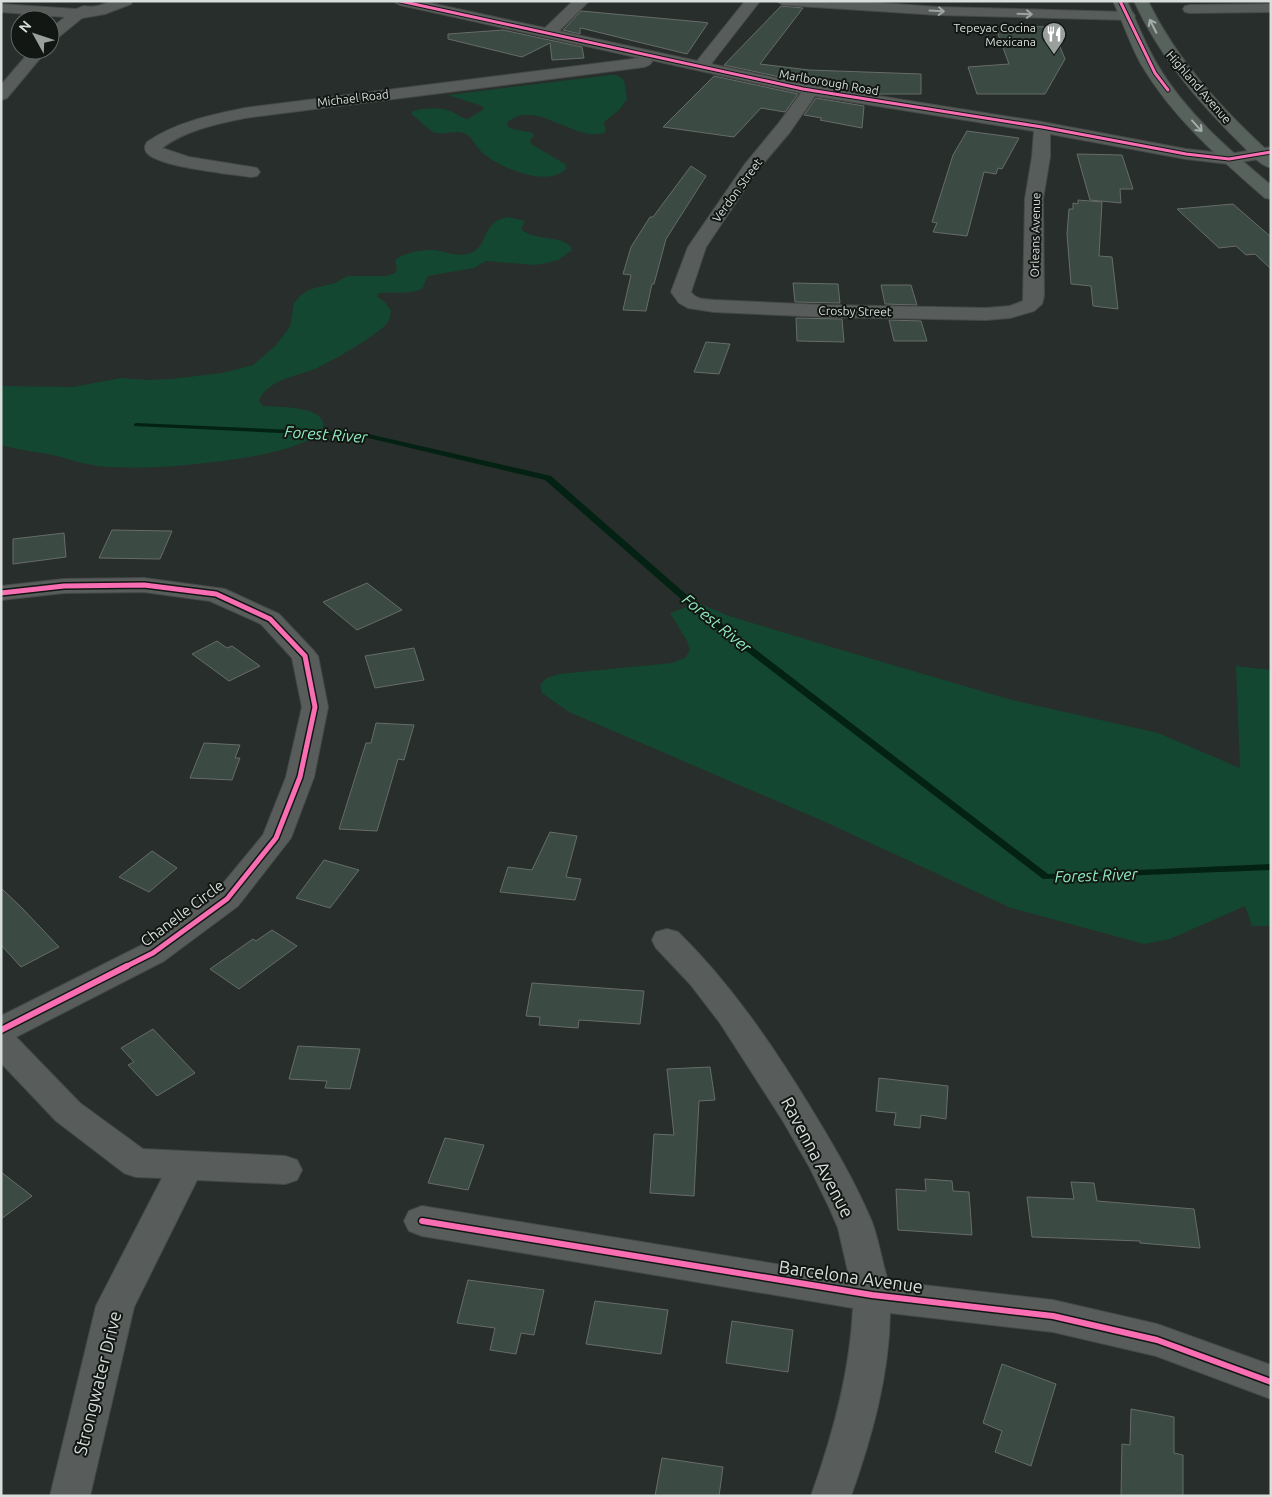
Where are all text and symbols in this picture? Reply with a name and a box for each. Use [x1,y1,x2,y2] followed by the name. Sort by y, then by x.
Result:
[928,6,944,15] one-way arrow
[1017,9,1033,18] one-way arrow
[10,10,60,60] north arrow
[16,17,35,36] text: N
[1148,19,1157,34] one-way arrow
[953,21,1036,48] place label: Tepeyac Cocina Mexicana
[1041,21,1067,55] restaurant icon: Tepeyac Cocina Mexicana
[1164,48,1234,126] street label: Highland Avenue
[778,67,880,97] street label: Marlborough Road
[316,87,390,109] street label: Michael Road
[1192,119,1203,132] one-way arrow
[710,155,765,224] street label: Verdon Street
[1028,192,1042,278] street label: Orleans Avenue
[818,304,892,318] street label: Crosby Street
[284,422,369,446] water label: Forest River
[679,590,756,657] water label: Forest River
[1054,865,1139,885] water label: Forest River
[137,876,227,950] street label: Chanelle Circle
[778,1093,858,1221] street label: Ravenna Avenue
[778,1256,924,1296] street label: Barcelona Avenue
[69,1309,125,1457] street label: Strongwater Drive

